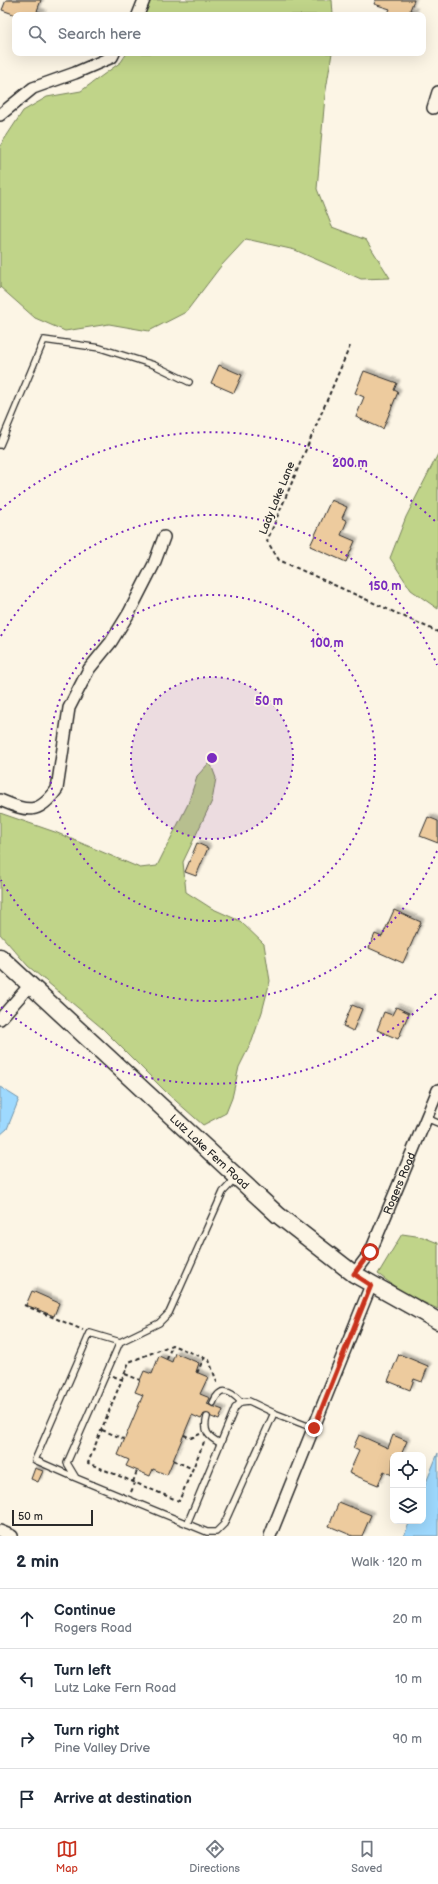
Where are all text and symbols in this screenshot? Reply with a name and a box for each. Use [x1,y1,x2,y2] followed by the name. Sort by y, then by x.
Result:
[12,12,426,56] search box
[26,23,48,45] icon: search
[58,25,141,44] text: Search here
[332,456,368,471] text: 200 m
[256,459,298,536] street label: Lady Lake Lane
[369,579,401,594] text: 150 m
[310,636,344,651] text: 100 m
[255,694,283,709] text: 50 m
[205,751,219,765] centre of rings
[167,1112,252,1192] street label: Lutz Lake Fern Road
[380,1150,418,1216] street label: Rogers Road
[361,1243,379,1261] route start
[305,1419,323,1437] route end
[390,1452,426,1524] map controls
[390,1452,426,1488] button: locate
[390,1488,426,1524] button: layers
[12,1508,93,1527] scale bar
[18,1510,43,1523] text: 50 m
[16,1552,59,1572] text: 2 min
[351,1554,422,1570] text: Walk · 120 m
[54,1601,116,1620] text: Continue
[16,1608,38,1630] icon: ahead
[392,1611,422,1627] text: 20 m
[54,1620,132,1636] text: Rogers Road
[54,1661,111,1680] text: Turn left
[16,1668,38,1690] icon: left
[395,1671,422,1687] text: 10 m
[54,1680,176,1696] text: Lutz Lake Fern Road
[54,1721,119,1740] text: Turn right
[16,1728,38,1750] icon: right
[393,1731,422,1747] text: 90 m
[54,1740,150,1756] text: Pine Valley Drive
[16,1788,38,1810] icon: arrive
[54,1789,192,1808] text: Arrive at destination
[56,1838,78,1875] tab: Map
[189,1838,240,1875] tab: Directions
[351,1838,382,1875] tab: Saved

